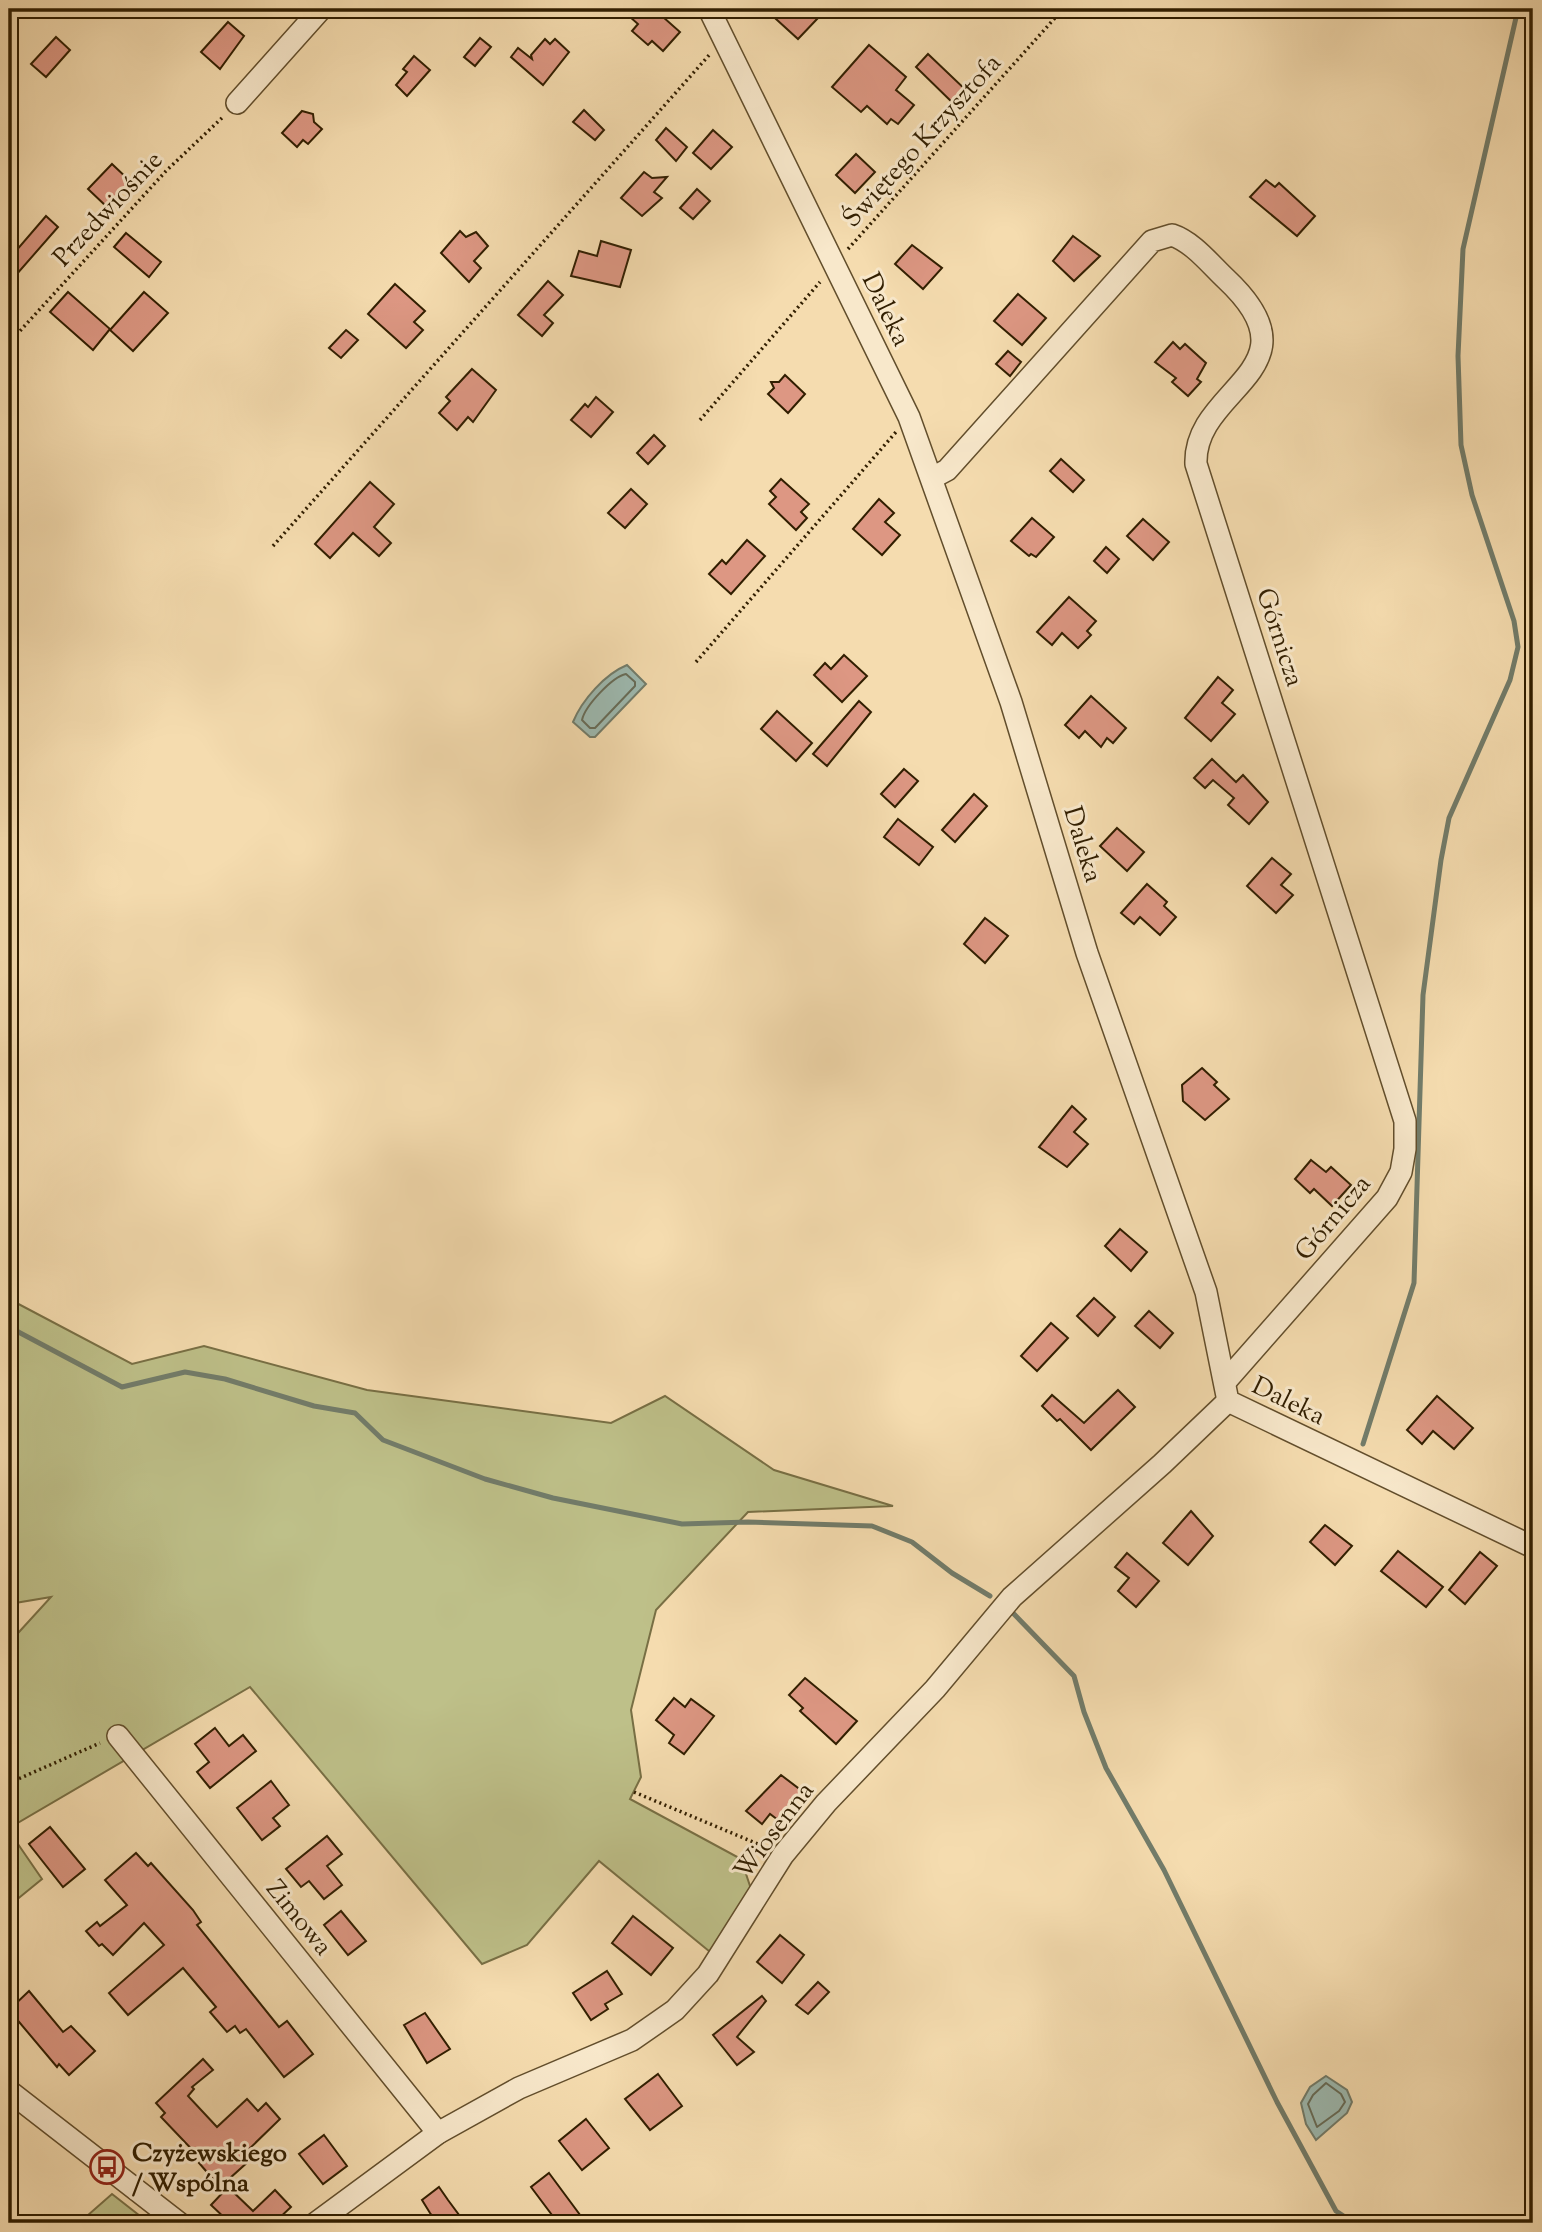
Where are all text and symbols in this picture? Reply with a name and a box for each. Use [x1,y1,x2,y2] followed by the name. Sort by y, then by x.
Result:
[835,47,1011,237] street label: Świętego Krzysztofa
[45,144,172,276] street label: Przedwiośnie
[851,267,918,353] street label: Daleka
[1245,584,1312,692] street label: Górnicza
[1053,802,1111,887] street label: Daleka
[1287,1168,1381,1269] street label: Górnicza
[1245,1369,1331,1436] street label: Daleka
[726,1775,824,1888] street label: Wiosenna
[256,1873,340,1964] street label: Zimowa
[132,2136,287,2203] place label: Czyżewskiego / Wspólna
[88,2148,126,2186] bus stop icon: Czyżewskiego / Wspólna

